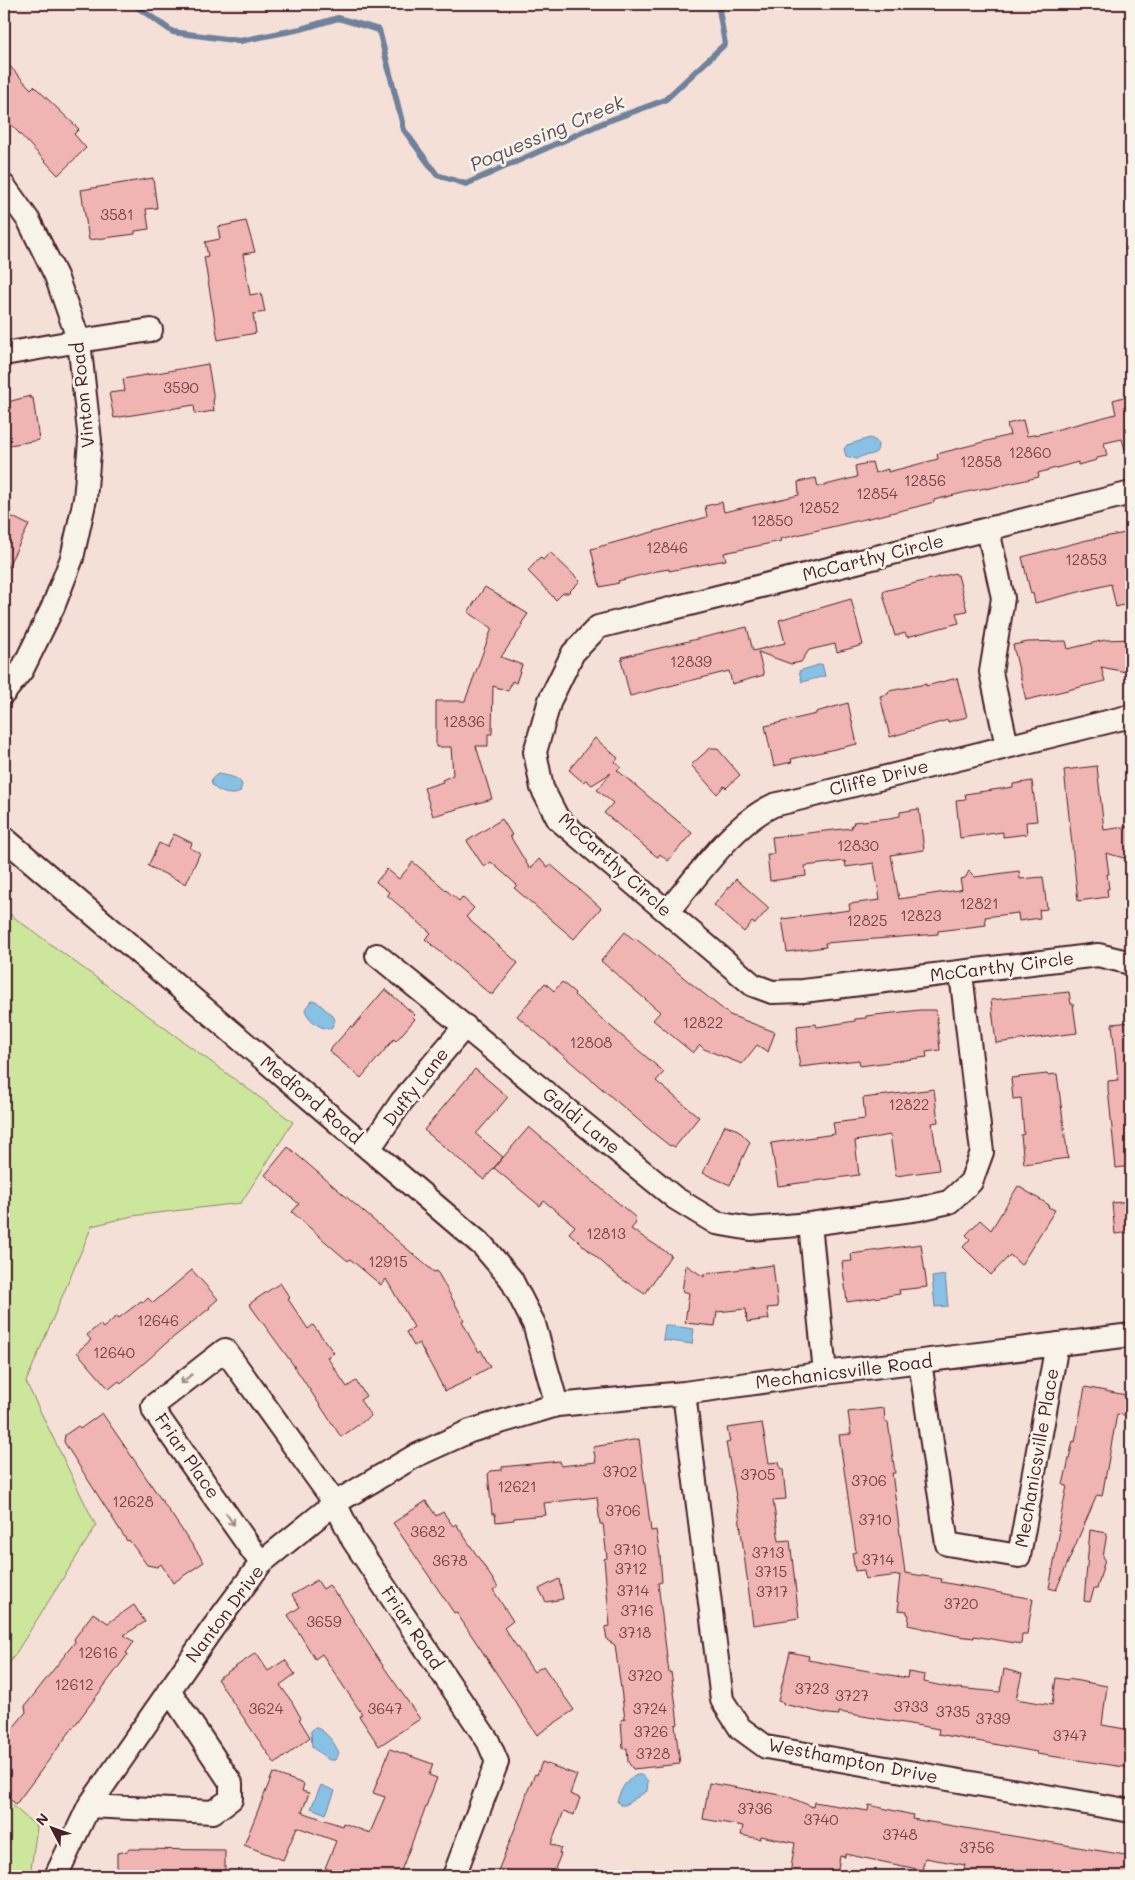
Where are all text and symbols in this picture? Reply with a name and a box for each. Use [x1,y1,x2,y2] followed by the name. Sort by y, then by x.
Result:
[466,88,629,176] water label: Poquessing Creek
[100,204,134,224] house number: 3581
[65,341,99,449] street label: Vinton Road
[163,377,199,397] house number: 3590
[1009,442,1051,462] house number: 12860
[960,451,1002,471] house number: 12858
[904,470,946,490] house number: 12856
[856,483,898,503] house number: 12854
[798,497,840,517] house number: 12852
[751,510,793,530] house number: 12850
[800,528,946,586] street label: McCarthy Circle
[646,537,688,557] house number: 12846
[1065,549,1107,569] house number: 12853
[670,651,712,671] house number: 12839
[443,711,485,731] house number: 12836
[827,753,931,801] street label: Cliffe Drive
[554,807,678,922] street label: McCarthy Circle
[837,835,879,855] house number: 12830
[959,893,999,913] house number: 12821
[900,905,942,925] house number: 12823
[846,910,888,930] house number: 12825
[929,945,1075,987] street label: McCarthy Circle
[683,1012,723,1032] house number: 12822
[570,1032,612,1052] house number: 12808
[377,1042,453,1130] street label: Duffy Lane
[256,1050,367,1149] street label: Medford Road
[538,1081,626,1159] street label: Galdi Lane
[889,1094,929,1114] house number: 12822
[586,1223,626,1243] house number: 12813
[368,1251,408,1271] house number: 12915
[137,1310,179,1330] house number: 12646
[93,1342,135,1362] house number: 12640
[754,1348,934,1394] street label: Mechanicsville Road
[1008,1366,1064,1549] street label: Mechanicsville Place
[180,1374,193,1385] one-way arrow
[150,1408,226,1503] street label: Friar Place
[603,1461,637,1481] house number: 3702
[740,1464,776,1484] house number: 3705
[851,1470,887,1490] house number: 3706
[497,1476,537,1496] house number: 12621
[112,1491,154,1511] house number: 12628
[605,1500,641,1520] house number: 3706
[858,1509,892,1529] house number: 3710
[225,1512,235,1526] one-way arrow
[410,1521,446,1541] house number: 3682
[613,1539,647,1559] house number: 3710
[752,1542,785,1562] house number: 3713
[862,1549,895,1569] house number: 3714
[432,1550,468,1570] house number: 3678
[615,1558,647,1578] house number: 3712
[180,1560,269,1667] street label: Nanton Drive
[755,1561,787,1581] house number: 3715
[617,1580,650,1600] house number: 3714
[376,1581,449,1674] street label: Friar Road
[756,1581,788,1601] house number: 3717
[944,1593,978,1613] house number: 3720
[621,1600,653,1620] house number: 3716
[306,1611,342,1631] house number: 3659
[619,1622,651,1642] house number: 3718
[78,1642,118,1662] house number: 12616
[628,1665,662,1685] house number: 3720
[54,1674,94,1694] house number: 12612
[795,1678,829,1698] house number: 3723
[835,1685,869,1705] house number: 3727
[894,1696,929,1716] house number: 3733
[248,1698,284,1718] house number: 3624
[368,1698,403,1718] house number: 3647
[633,1698,667,1718] house number: 3724
[936,1701,970,1721] house number: 3735
[976,1708,1011,1728] house number: 3739
[634,1721,668,1741] house number: 3726
[1053,1725,1087,1745] house number: 3747
[766,1732,940,1788] street label: Westhampton Drive
[636,1743,670,1763] house number: 3728
[738,1798,772,1818] house number: 3736
[28,1802,78,1852] north arrow
[31,1809,52,1829] text: N
[803,1809,839,1829] house number: 3740
[882,1824,918,1844] house number: 3748
[960,1837,994,1857] house number: 3756

